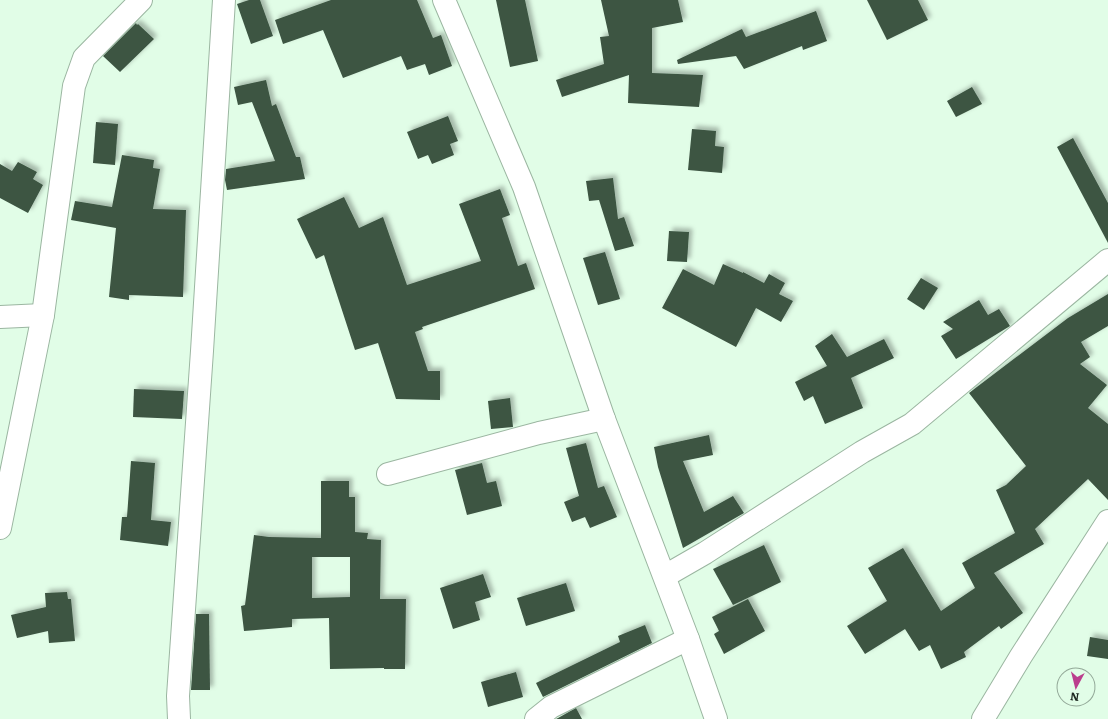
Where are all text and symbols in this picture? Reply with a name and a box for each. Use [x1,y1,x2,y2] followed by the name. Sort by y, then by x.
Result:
[1056,667,1096,707] north arrow
[1069,689,1080,706] text: N

